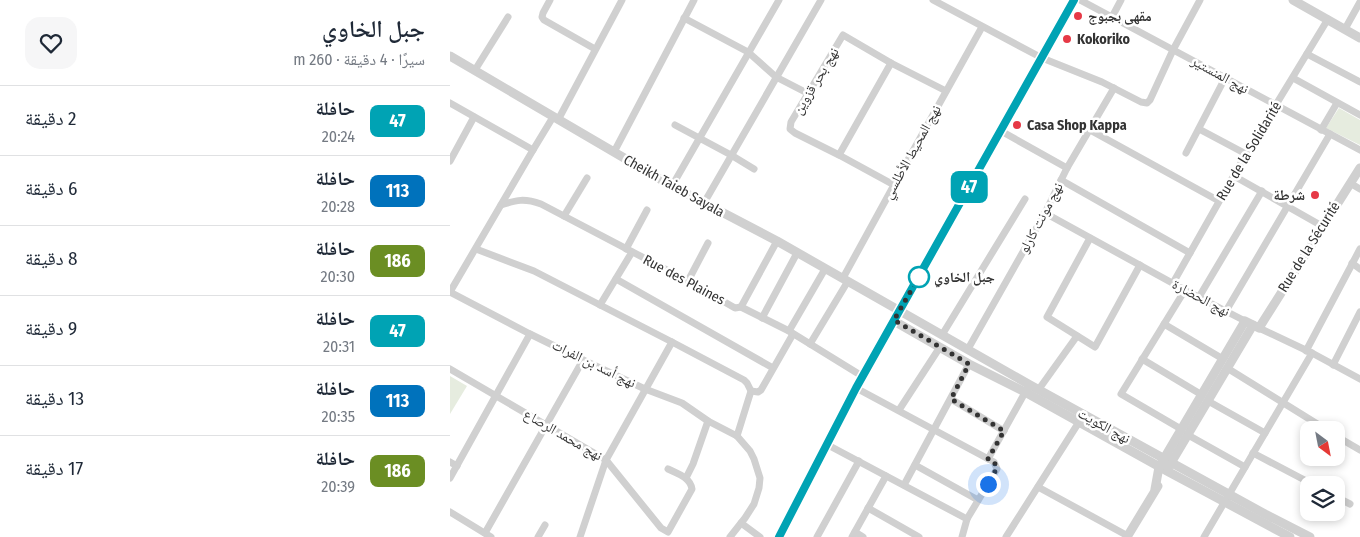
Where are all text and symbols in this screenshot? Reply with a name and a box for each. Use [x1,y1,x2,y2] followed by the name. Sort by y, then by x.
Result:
[1088,8,1152,25] place label: مقهى بجبوج
[1072,10,1084,22] marker: مقهى بجبوج
[322,15,425,43] text: جبل الخاوي
[25,17,77,69] button: heart
[1077,31,1130,48] place label: Kokoriko
[1061,33,1073,45] marker: Kokoriko
[789,44,844,118] street label: نهج بحر قزوين
[293,50,425,69] text: سيرًا · 4 دقيقة · 260 m
[1187,52,1252,99] street label: نهج المنستير
[316,97,355,120] text: حافلة
[1213,98,1285,203] street label: Rue de la Solidarité
[879,102,947,203] street label: نهج المحيط الأطلسي
[25,107,76,130] text: 2 دقيقة
[389,110,406,132] text: 47
[1027,117,1127,134] place label: Casa Shop Kappa
[1011,119,1023,131] marker: Casa Shop Kappa
[322,127,355,146] text: 20:24
[621,151,728,221] street label: Cheikh Taieb Sayala
[316,167,355,190] text: حافلة
[946,171,992,203] line badge: 47
[961,176,977,198] text: 47
[25,177,78,200] text: 6 دقيقة
[386,180,409,202] text: 113
[1015,180,1068,257] street label: نهج مونت كارلو
[1273,187,1305,204] place label: شرطة
[1309,189,1321,201] marker: شرطة
[321,197,355,216] text: 20:28
[1274,199,1344,295] street label: Rue de la Sécurité
[316,237,355,260] text: حافلة
[25,247,78,270] text: 8 دقيقة
[384,250,411,272] text: 186
[640,251,728,309] street label: Rue des Plaines
[908,266,930,288] marker: جبل الخاوي
[321,267,355,286] text: 20:30
[934,269,995,288] place label: جبل الخاوي
[1169,276,1233,321] street label: نهج الحضارة
[316,307,355,330] text: حافلة
[25,317,77,340] text: 9 دقيقة
[389,320,406,342] text: 47
[549,336,639,393] street label: نهج أسد بن الفرات
[323,337,355,356] text: 20:31
[316,377,355,400] text: حافلة
[25,387,84,410] text: 13 دقيقة
[386,390,409,412] text: 113
[1074,405,1133,448] street label: نهج الكويت
[520,406,606,465] street label: نهج محمد الرصاع
[322,407,355,426] text: 20:35
[1300,421,1345,466] north arrow
[1300,421,1345,521] map controls
[316,447,355,470] text: حافلة
[25,457,83,480] text: 17 دقيقة
[384,460,411,482] text: 186
[976,472,1001,497] your location
[1300,476,1345,521] button: layers
[321,477,355,496] text: 20:39

